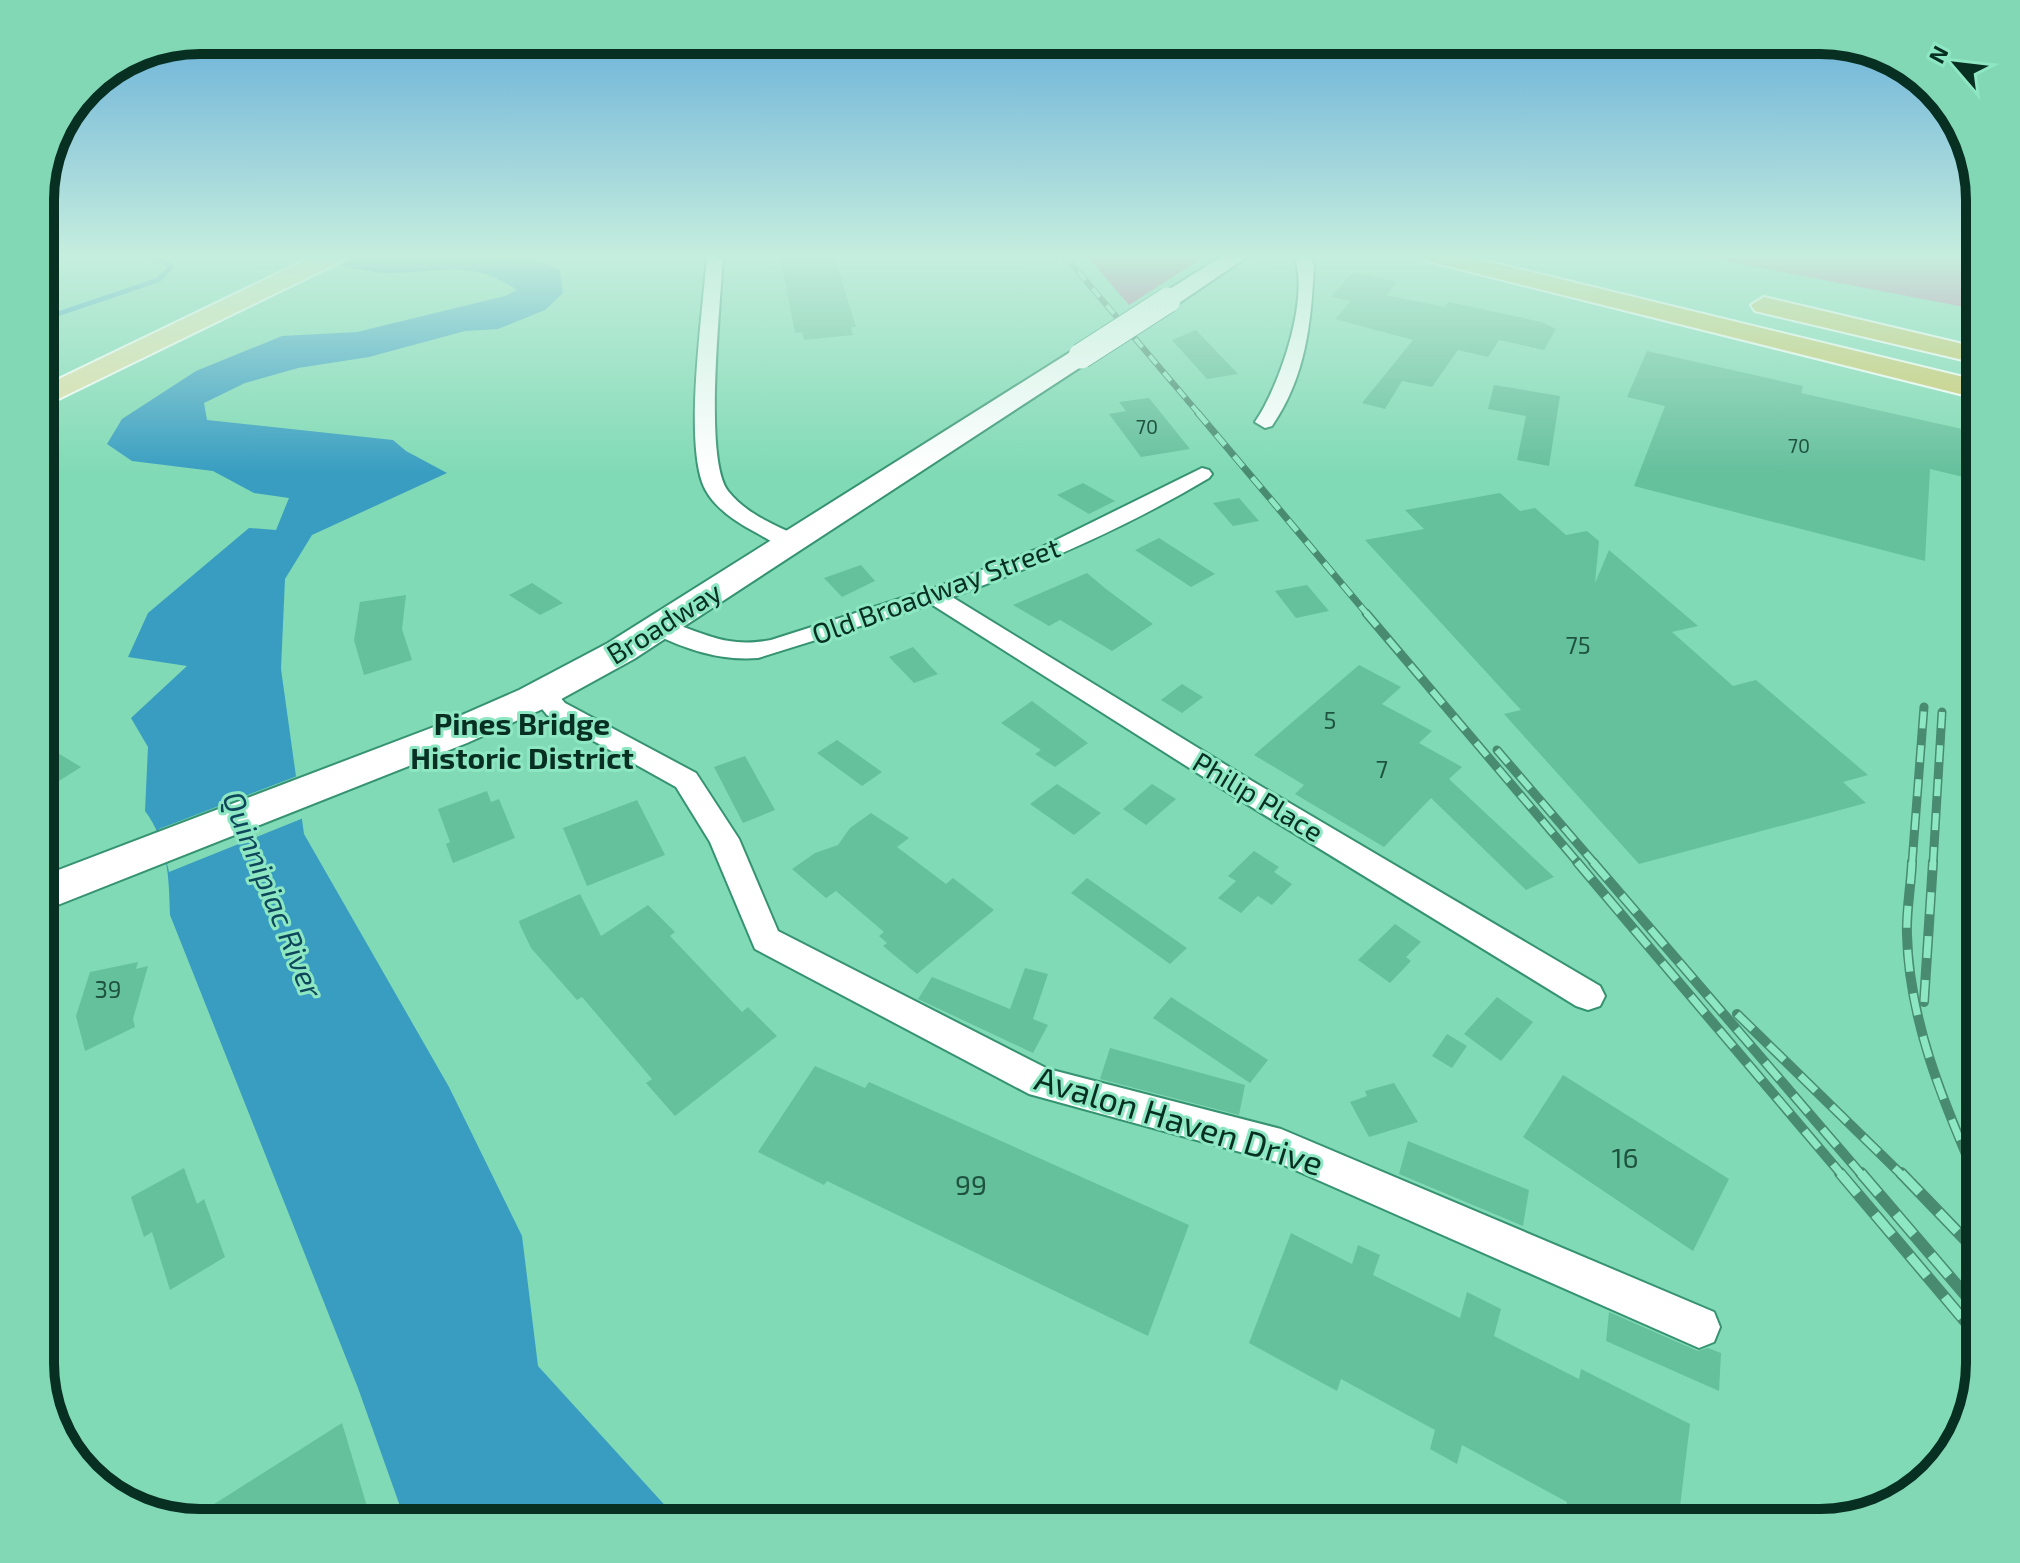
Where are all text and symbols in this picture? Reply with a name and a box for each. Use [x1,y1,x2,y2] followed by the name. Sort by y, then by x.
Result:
[1916,24,1996,104] north arrow
[1922,41,1953,67] text: N
[1136,414,1158,438] house number: 70
[1788,433,1810,457] house number: 70
[807,529,1064,651] street label: Old Broadway Street
[600,574,727,671] street label: Broadway
[1565,630,1591,659] house number: 75
[410,705,634,775] district label: Pines Bridge Historic District
[1324,705,1336,734] house number: 5
[1187,744,1330,848] street label: Philip Place
[1376,754,1388,783] house number: 7
[216,786,332,1004] water label: Quinnipiac River
[94,974,122,1003] house number: 39
[1030,1056,1329,1183] street label: Avalon Haven Drive
[1611,1140,1639,1174] house number: 16
[955,1167,987,1201] house number: 99

